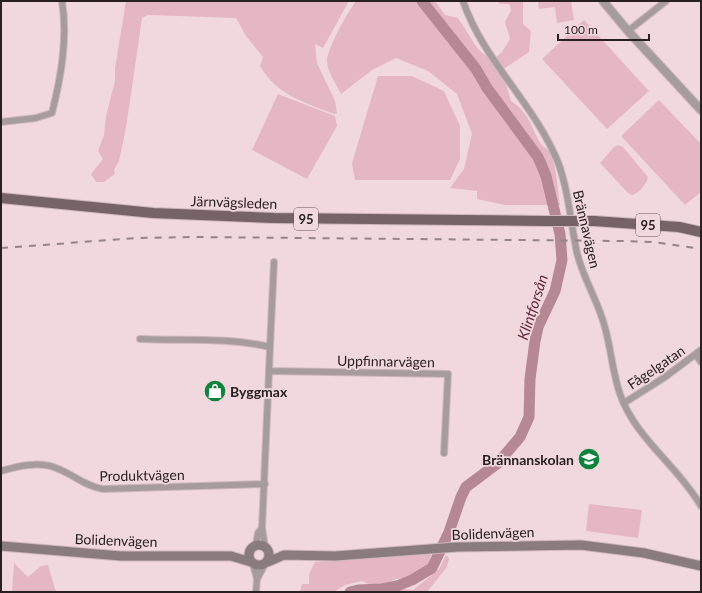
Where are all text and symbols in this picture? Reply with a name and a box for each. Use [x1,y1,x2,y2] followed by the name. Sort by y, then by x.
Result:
[558,16,649,42] scale bar
[564,22,598,37] text: 100 m
[570,188,604,270] street label: Brännavägen
[190,192,278,212] street label: Järnvägsleden
[294,208,318,230] road number: 95
[636,214,660,236] road number: 95
[513,272,551,342] water label: Klintforsån
[624,342,688,392] street label: Fågelgatan
[337,352,435,370] street label: Uppfinnarvägen
[202,378,228,404] shop icon: Byggmax
[230,383,288,400] place label: Byggmax
[576,446,602,472] school or university icon: Brännanskolan
[482,451,574,468] place label: Brännanskolan
[99,466,185,484] street label: Produktvägen
[451,523,535,543] street label: Bolidenvägen
[74,530,158,550] street label: Bolidenvägen

